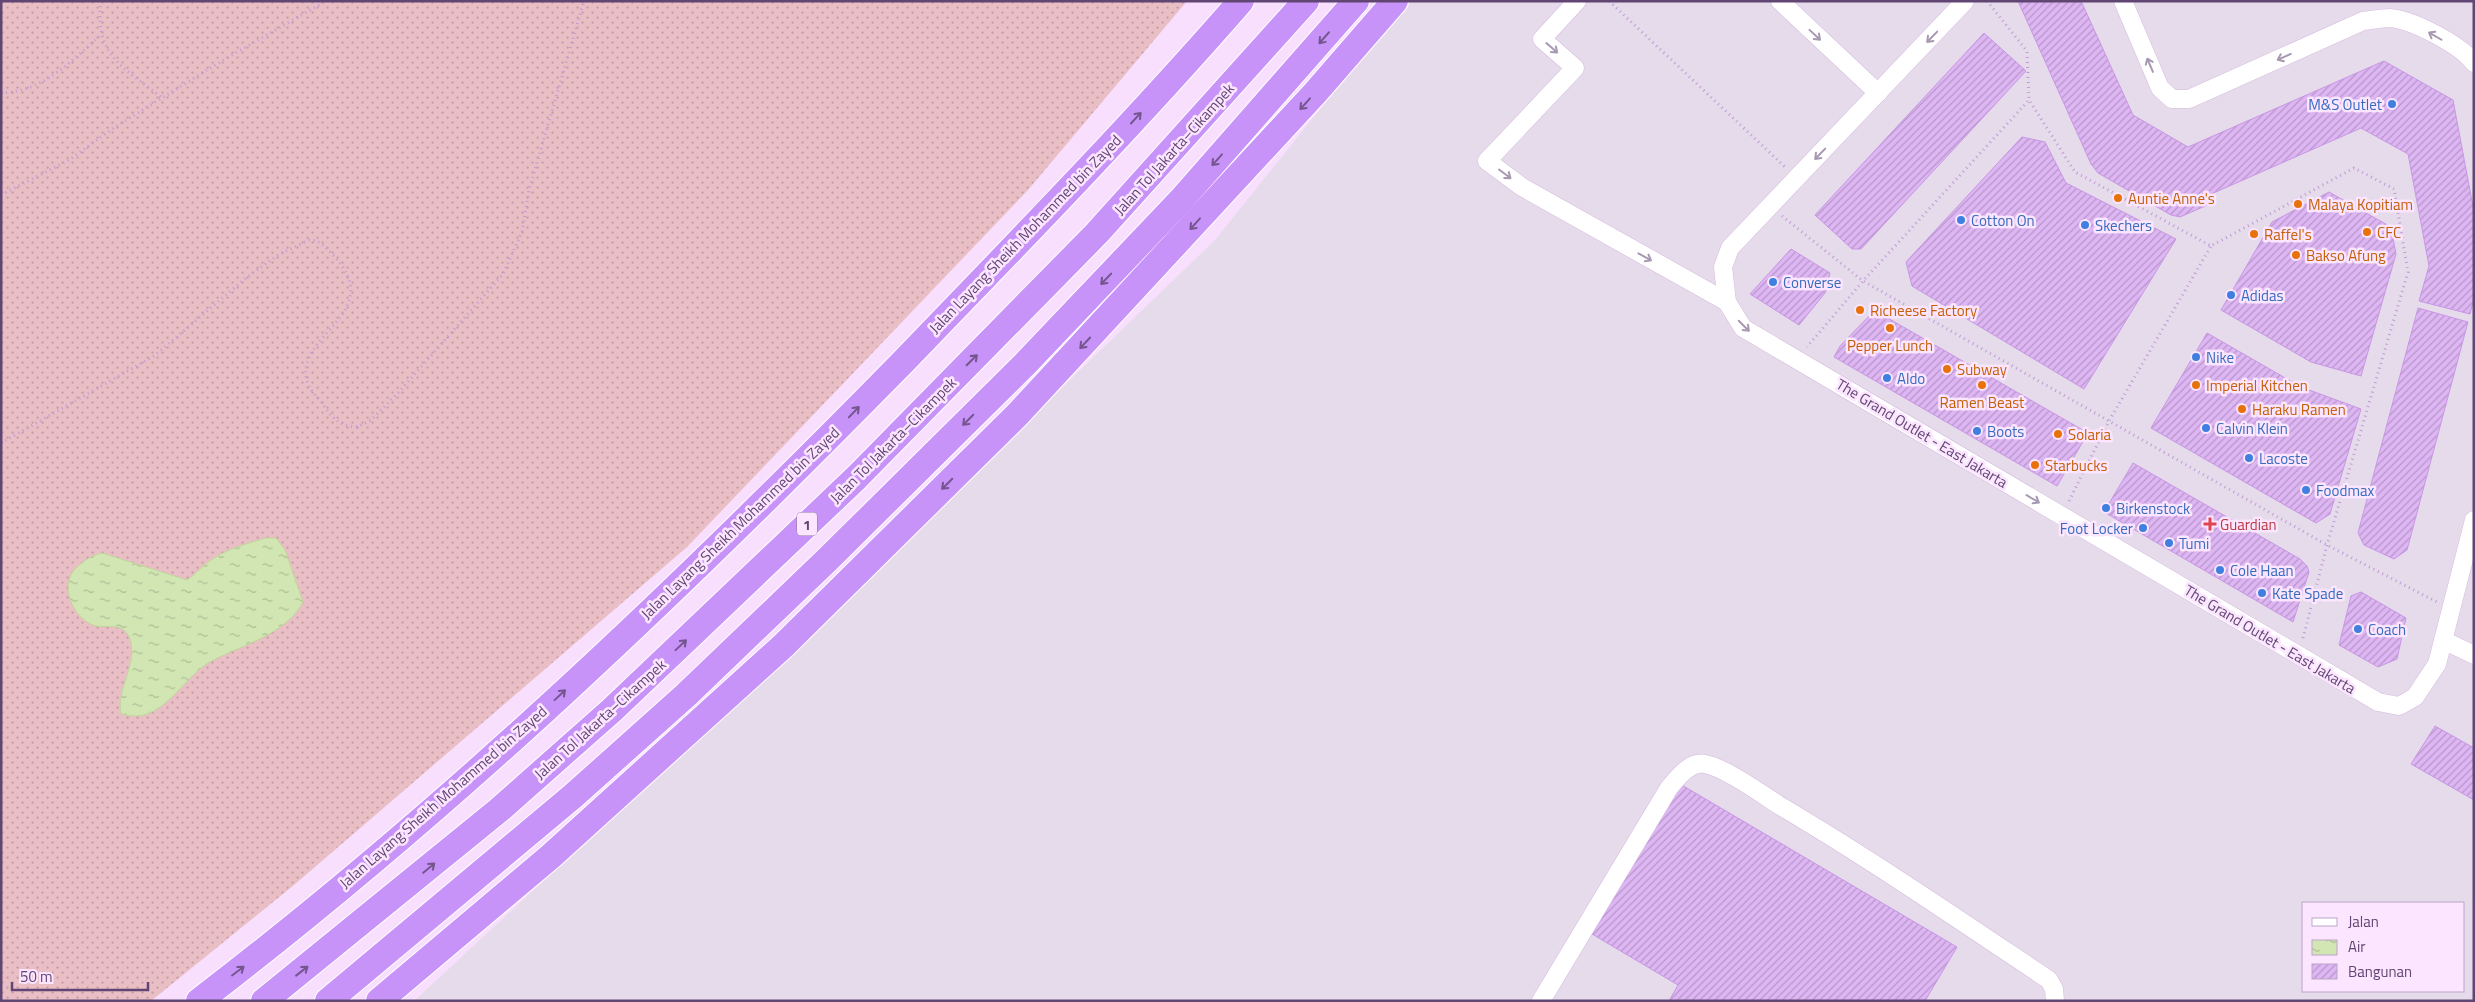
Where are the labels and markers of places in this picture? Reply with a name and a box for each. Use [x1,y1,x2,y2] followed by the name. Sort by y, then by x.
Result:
[2308,93,2383,116] place label: M&S Outlet
[2386,98,2398,110] marker: M&S Outlet
[2128,187,2215,210] place label: Auntie Anne's
[2112,192,2124,204] marker: Auntie Anne's
[2308,193,2413,216] place label: Malaya Kopitiam
[2292,198,2304,210] marker: Malaya Kopitiam
[1971,209,2035,232] place label: Cotton On
[1955,214,1967,226] marker: Cotton On
[2095,214,2152,237] place label: Skechers
[2079,219,2091,231] marker: Skechers
[2377,221,2401,244] place label: CFC
[2264,223,2312,246] place label: Raffel's
[2361,226,2373,238] marker: CFC
[2248,228,2260,240] marker: Raffel's
[2306,244,2386,267] place label: Bakso Afung
[2290,249,2302,261] marker: Bakso Afung
[1783,271,1841,294] place label: Converse
[1767,276,1779,288] marker: Converse
[2241,284,2284,307] place label: Adidas
[2225,289,2237,301] marker: Adidas
[1870,299,1977,322] place label: Richeese Factory
[1854,304,1866,316] marker: Richeese Factory
[1884,322,1896,334] marker: Pepper Lunch
[1847,334,1933,357] place label: Pepper Lunch
[2206,346,2234,369] place label: Nike
[2190,351,2202,363] marker: Nike
[1957,358,2007,381] place label: Subway
[1941,363,1953,375] marker: Subway
[1897,367,1925,390] place label: Aldo
[1881,372,1893,384] marker: Aldo
[2206,374,2308,397] place label: Imperial Kitchen
[1976,379,1988,391] marker: Ramen Beast
[2190,379,2202,391] marker: Imperial Kitchen
[1940,391,2025,414] place label: Ramen Beast
[2252,398,2346,421] place label: Haraku Ramen
[2236,403,2248,415] marker: Haraku Ramen
[2216,417,2288,440] place label: Calvin Klein
[1987,420,2024,443] place label: Boots
[2200,422,2212,434] marker: Calvin Klein
[2068,423,2112,446] place label: Solaria
[1971,425,1983,437] marker: Boots
[2052,428,2064,440] marker: Solaria
[2259,447,2308,470] place label: Lacoste
[2243,452,2255,464] marker: Lacoste
[2045,454,2108,477] place label: Starbucks
[2029,459,2041,471] marker: Starbucks
[2316,479,2374,502] place label: Foodmax
[2300,484,2312,496] marker: Foodmax
[2116,497,2190,520] place label: Birkenstock
[2100,502,2112,514] marker: Birkenstock
[2220,513,2277,536] place label: Guardian
[2060,517,2133,540] place label: Foot Locker
[2204,518,2216,530] marker: Guardian
[2137,522,2149,534] marker: Foot Locker
[2179,532,2209,555] place label: Tumi
[2163,537,2175,549] marker: Tumi
[2230,559,2293,582] place label: Cole Haan
[2214,564,2226,576] marker: Cole Haan
[2272,582,2343,605] place label: Kate Spade
[2256,587,2268,599] marker: Kate Spade
[2368,618,2406,641] place label: Coach
[2352,623,2364,635] marker: Coach

